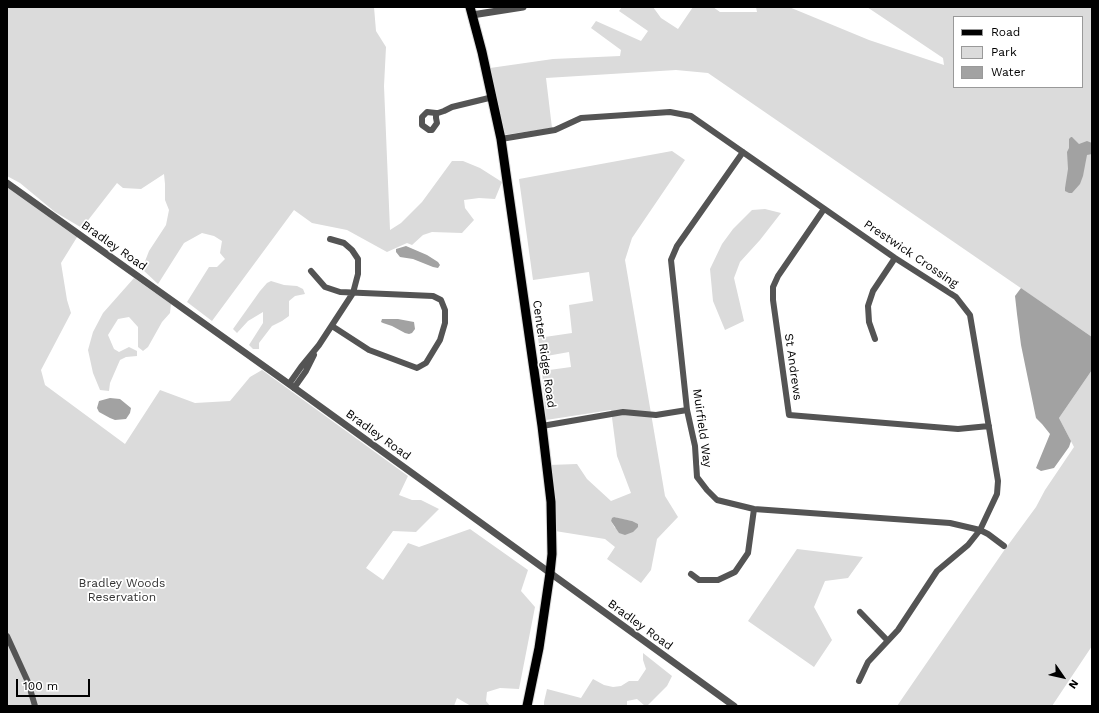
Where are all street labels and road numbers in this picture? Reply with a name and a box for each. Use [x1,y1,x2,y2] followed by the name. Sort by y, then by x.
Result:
[861,217,961,291] street label: Prestwick Crossing
[78,218,150,274] street label: Bradley Road
[529,299,559,409] street label: Center Ridge Road
[781,333,805,401] street label: St Andrews
[689,388,715,468] street label: Muirfield Way
[343,407,413,463] street label: Bradley Road
[605,597,675,653] street label: Bradley Road

